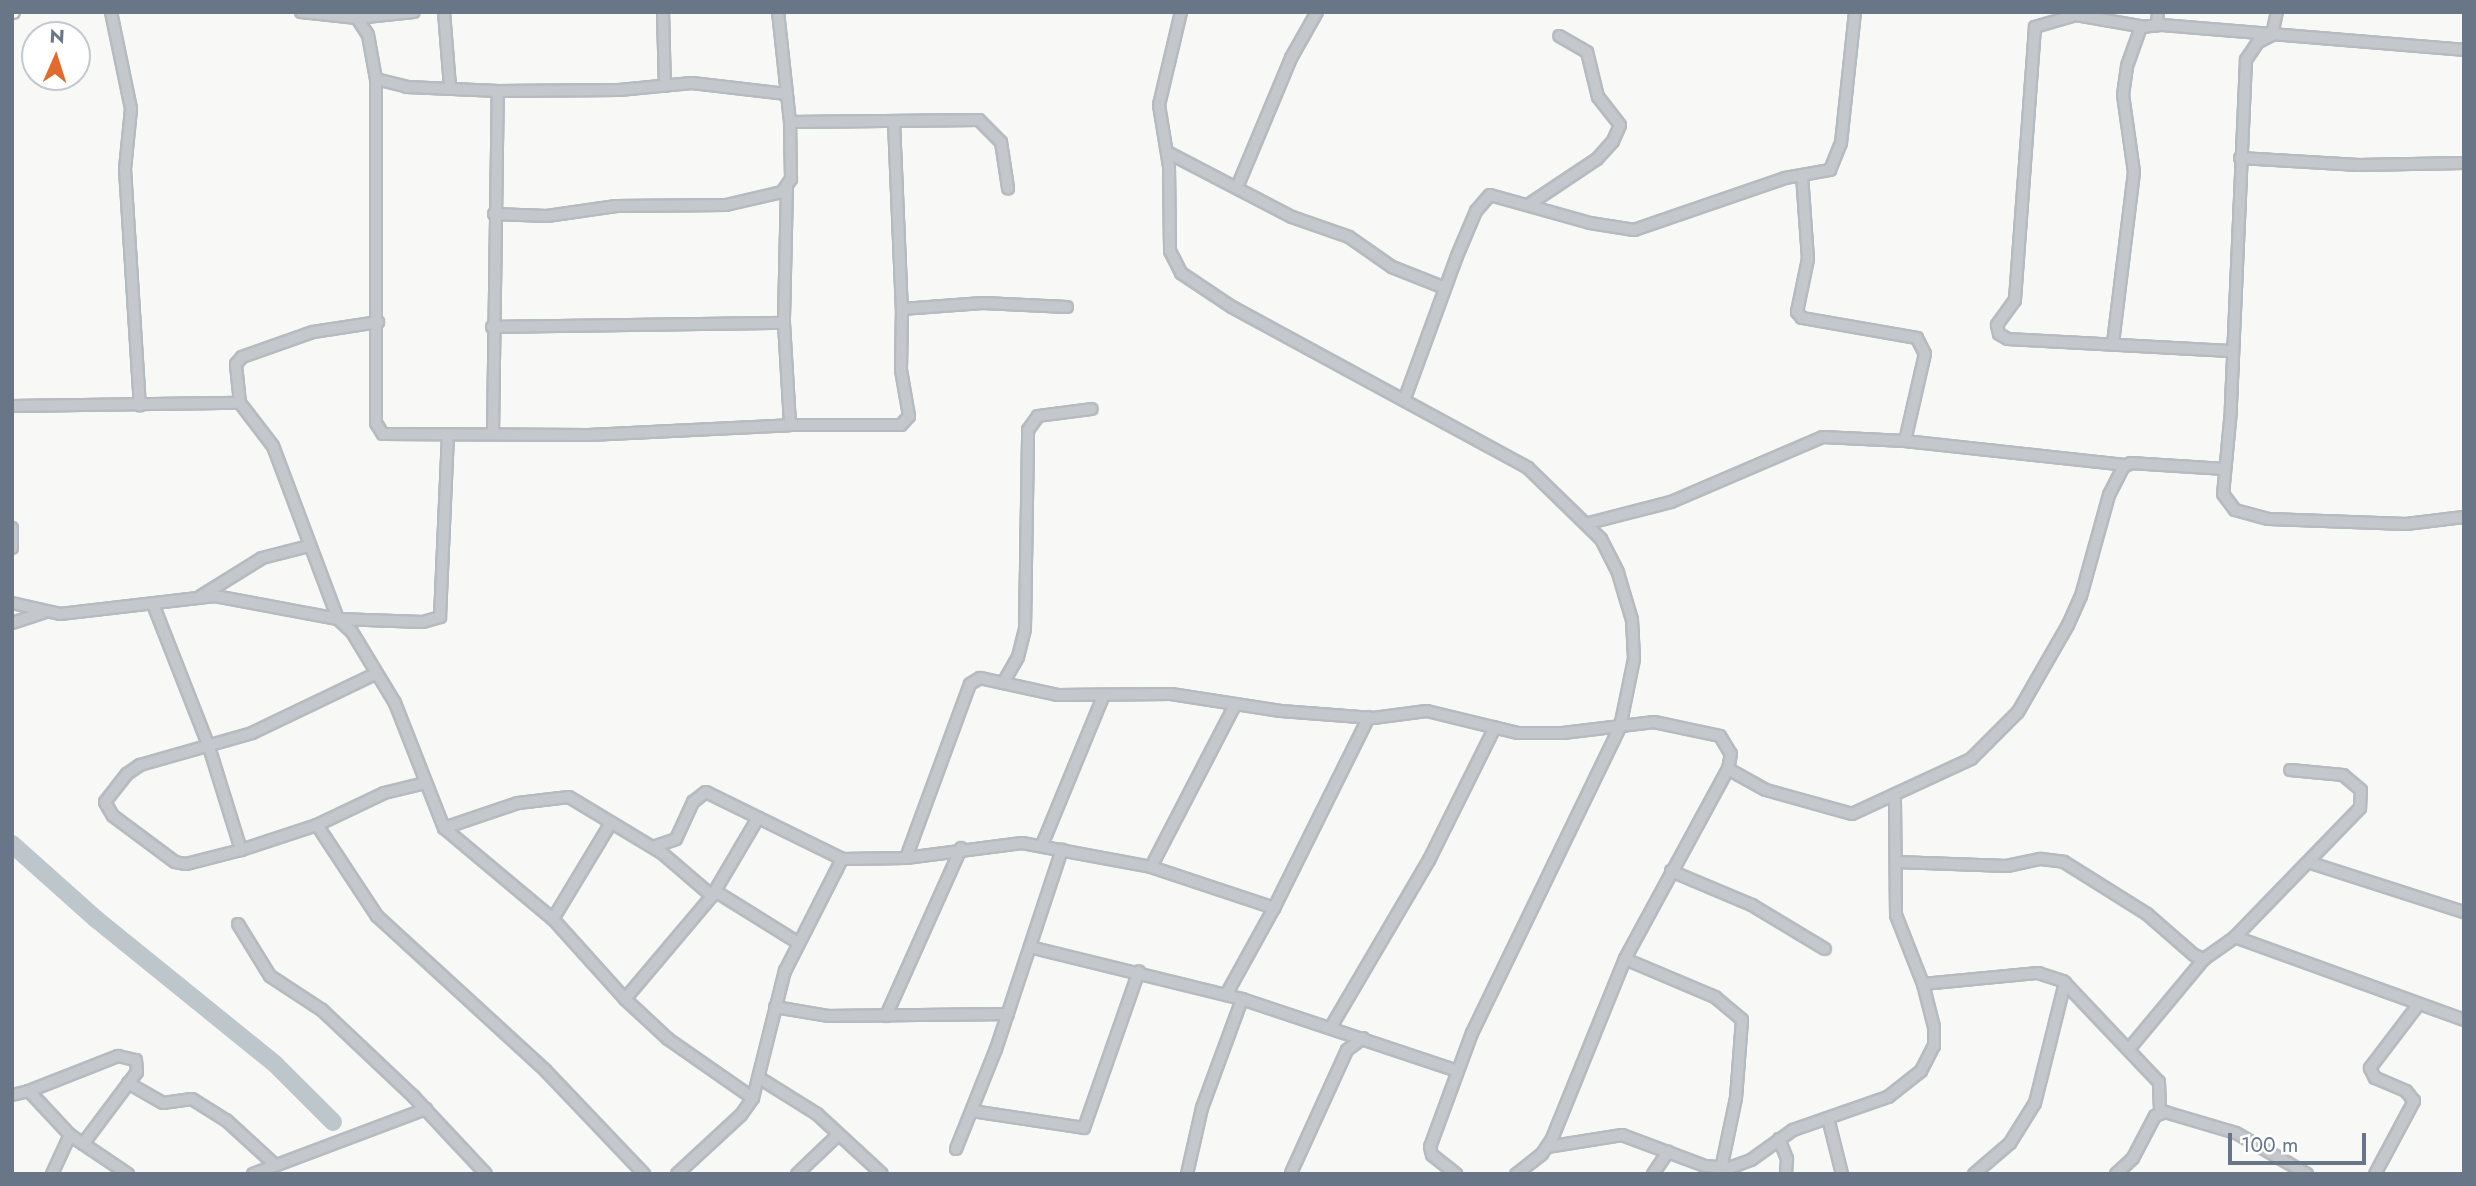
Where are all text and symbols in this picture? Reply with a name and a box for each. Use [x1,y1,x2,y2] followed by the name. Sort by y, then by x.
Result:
[21,21,91,91] north arrow
[49,23,65,50] text: N
[2231,1120,2369,1164] scale bar
[2241,1130,2298,1160] text: 100 m

